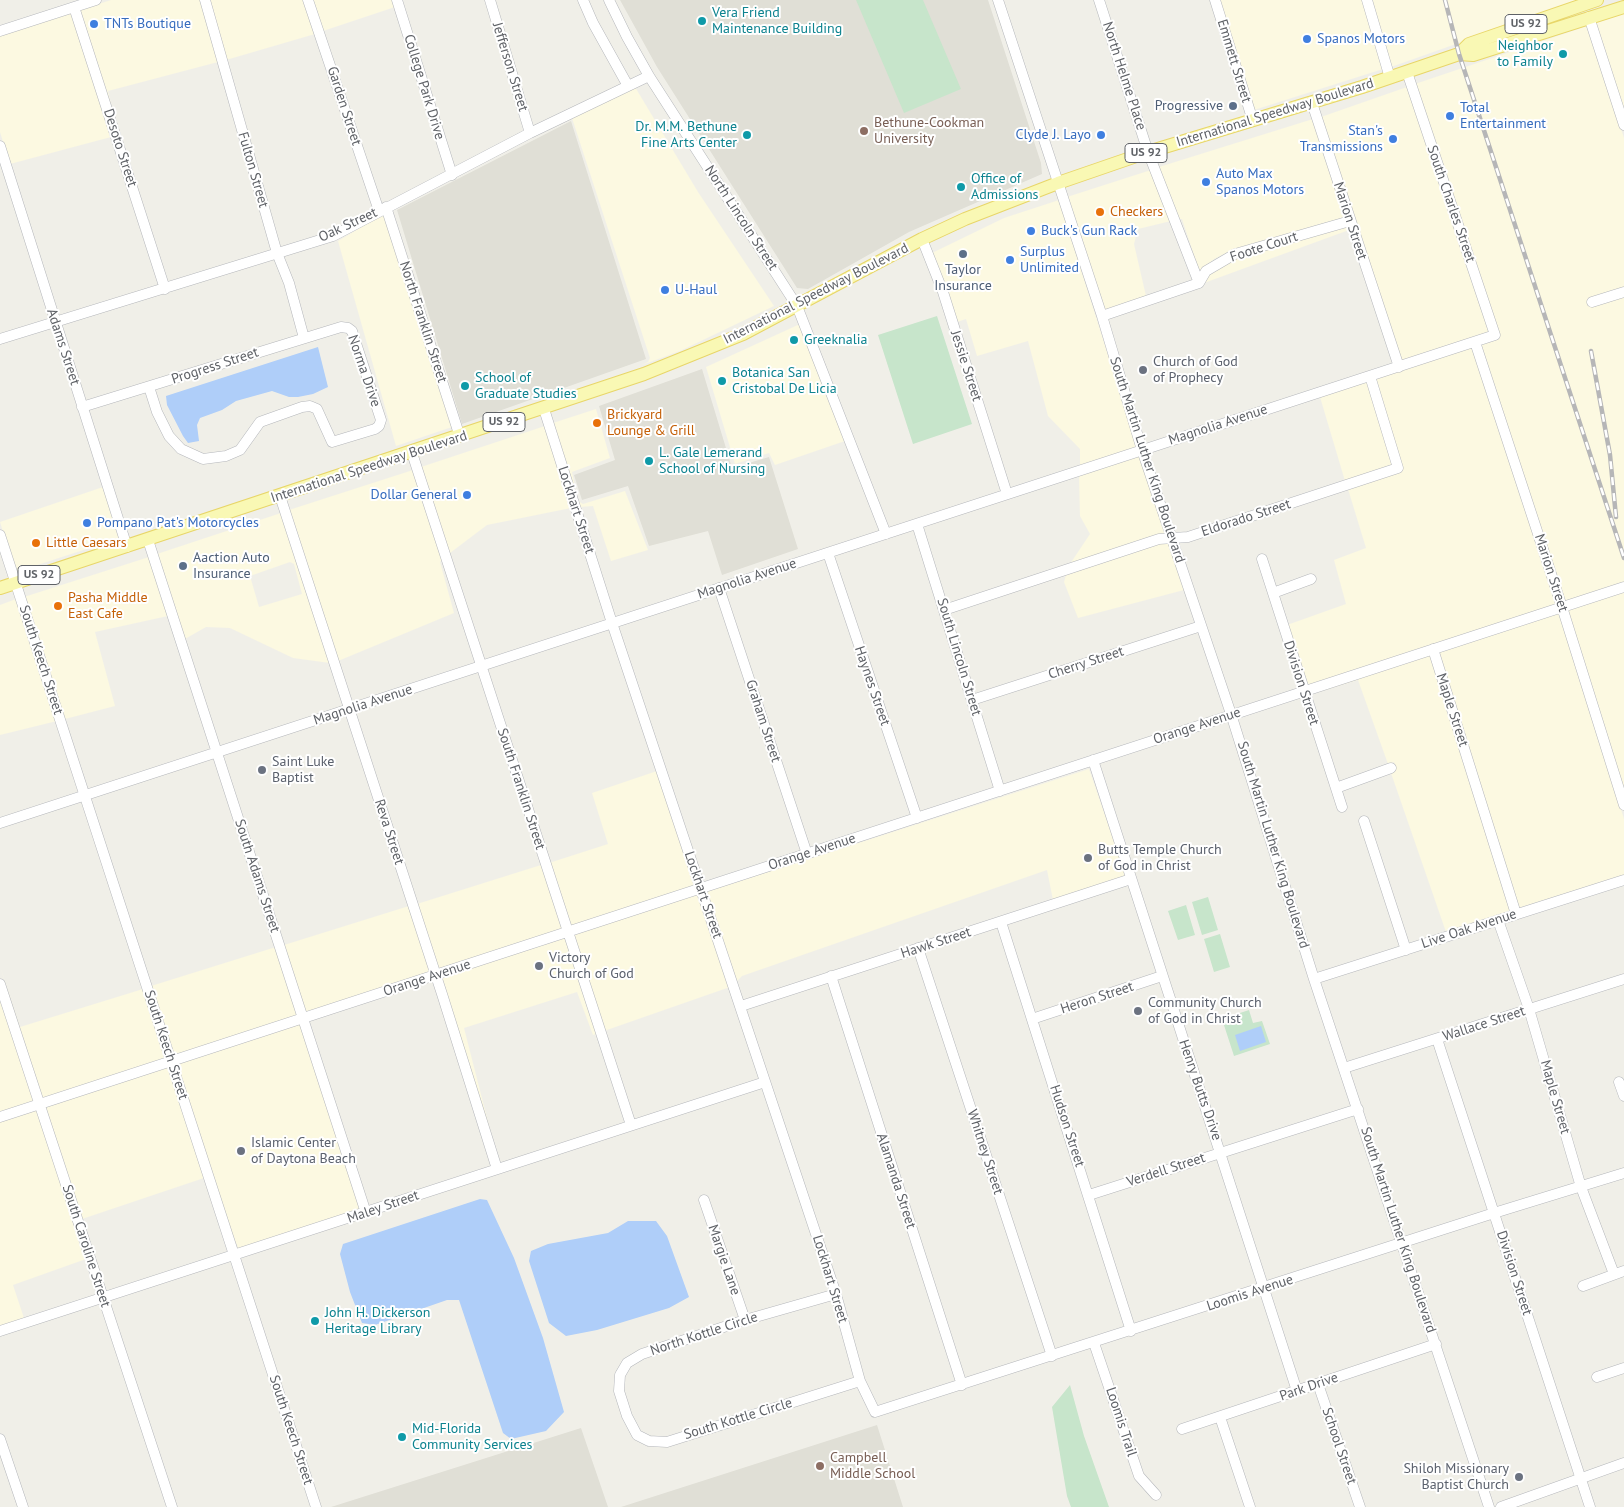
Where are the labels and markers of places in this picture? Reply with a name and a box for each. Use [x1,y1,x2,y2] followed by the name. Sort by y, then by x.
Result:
[712,5,842,38] place label: Vera Friend Maintenance Building
[696,15,708,27] marker: Vera Friend Maintenance Building
[104,16,191,32] place label: TNTs Boutique
[88,18,100,30] marker: TNTs Boutique
[1317,31,1405,47] place label: Spanos Motors
[1301,33,1313,45] marker: Spanos Motors
[1497,38,1553,70] place label: Neighbor to Family
[1557,48,1569,60] marker: Neighbor to Family
[1155,98,1223,114] place label: Progressive
[1227,100,1239,112] marker: Progressive
[1460,100,1546,132] place label: Total Entertainment
[1444,110,1456,122] marker: Total Entertainment
[874,115,984,148] place label: Bethune-Cookman University
[635,119,737,152] place label: Dr. M.M. Bethune Fine Arts Center
[1300,123,1383,156] place label: Stan's Transmissions
[858,125,870,137] marker: Bethune-Cookman University
[1015,127,1091,143] place label: Clyde J. Layo
[741,129,753,141] marker: Dr. M.M. Bethune Fine Arts Center
[1095,129,1107,141] marker: Clyde J. Layo
[1387,133,1399,145] marker: Stan's Transmissions
[1216,166,1304,198] place label: Auto Max Spanos Motors
[971,171,1038,203] place label: Office of Admissions
[1200,176,1212,188] marker: Auto Max Spanos Motors
[955,181,967,193] marker: Office of Admissions
[1110,204,1163,220] place label: Checkers
[1094,206,1106,218] marker: Checkers
[1041,223,1137,239] place label: Buck's Gun Rack
[1025,225,1037,237] marker: Buck's Gun Rack
[1020,244,1079,276] place label: Surplus Unlimited
[957,248,969,260] marker: Taylor Insurance
[1004,254,1016,266] marker: Surplus Unlimited
[934,262,992,294] place label: Taylor Insurance
[675,282,717,298] place label: U-Haul
[659,284,671,296] marker: U-Haul
[804,332,867,348] place label: Greeknalia
[788,334,800,346] marker: Greeknalia
[1153,354,1238,387] place label: Church of God of Prophecy
[1137,364,1149,376] marker: Church of God of Prophecy
[732,365,837,398] place label: Botanica San Cristobal De Licia
[475,370,577,402] place label: School of Graduate Studies
[716,375,728,387] marker: Botanica San Cristobal De Licia
[459,380,471,392] marker: School of Graduate Studies
[607,407,695,440] place label: Brickyard Lounge & Grill
[591,417,603,429] marker: Brickyard Lounge & Grill
[659,445,765,478] place label: L. Gale Lemerand School of Nursing
[643,455,655,467] marker: L. Gale Lemerand School of Nursing
[370,487,457,503] place label: Dollar General
[461,489,473,501] marker: Dollar General
[97,515,259,531] place label: Pompano Pat's Motorcycles
[81,517,93,529] marker: Pompano Pat's Motorcycles
[46,535,127,551] place label: Little Caesars
[30,537,42,549] marker: Little Caesars
[193,550,270,582] place label: Aaction Auto Insurance
[177,560,189,572] marker: Aaction Auto Insurance
[68,590,148,622] place label: Pasha Middle East Cafe
[52,600,64,612] marker: Pasha Middle East Cafe
[272,754,334,786] place label: Saint Luke Baptist
[256,764,268,776] marker: Saint Luke Baptist
[1098,842,1222,874] place label: Butts Temple Church of God in Christ
[1082,852,1094,864] marker: Butts Temple Church of God in Christ
[549,950,634,982] place label: Victory Church of God
[533,960,545,972] marker: Victory Church of God
[1148,995,1262,1028] place label: Community Church of God in Christ
[1132,1005,1144,1017] marker: Community Church of God in Christ
[251,1135,356,1168] place label: Islamic Center of Daytona Beach
[235,1145,247,1157] marker: Islamic Center of Daytona Beach
[325,1305,430,1338] place label: John H. Dickerson Heritage Library
[309,1315,321,1327] marker: John H. Dickerson Heritage Library
[412,1421,533,1454] place label: Mid-Florida Community Services
[396,1431,408,1443] marker: Mid-Florida Community Services
[830,1450,915,1482] place label: Campbell Middle School
[814,1460,826,1472] marker: Campbell Middle School
[1403,1461,1509,1494] place label: Shiloh Missionary Baptist Church
[1513,1471,1525,1483] marker: Shiloh Missionary Baptist Church

